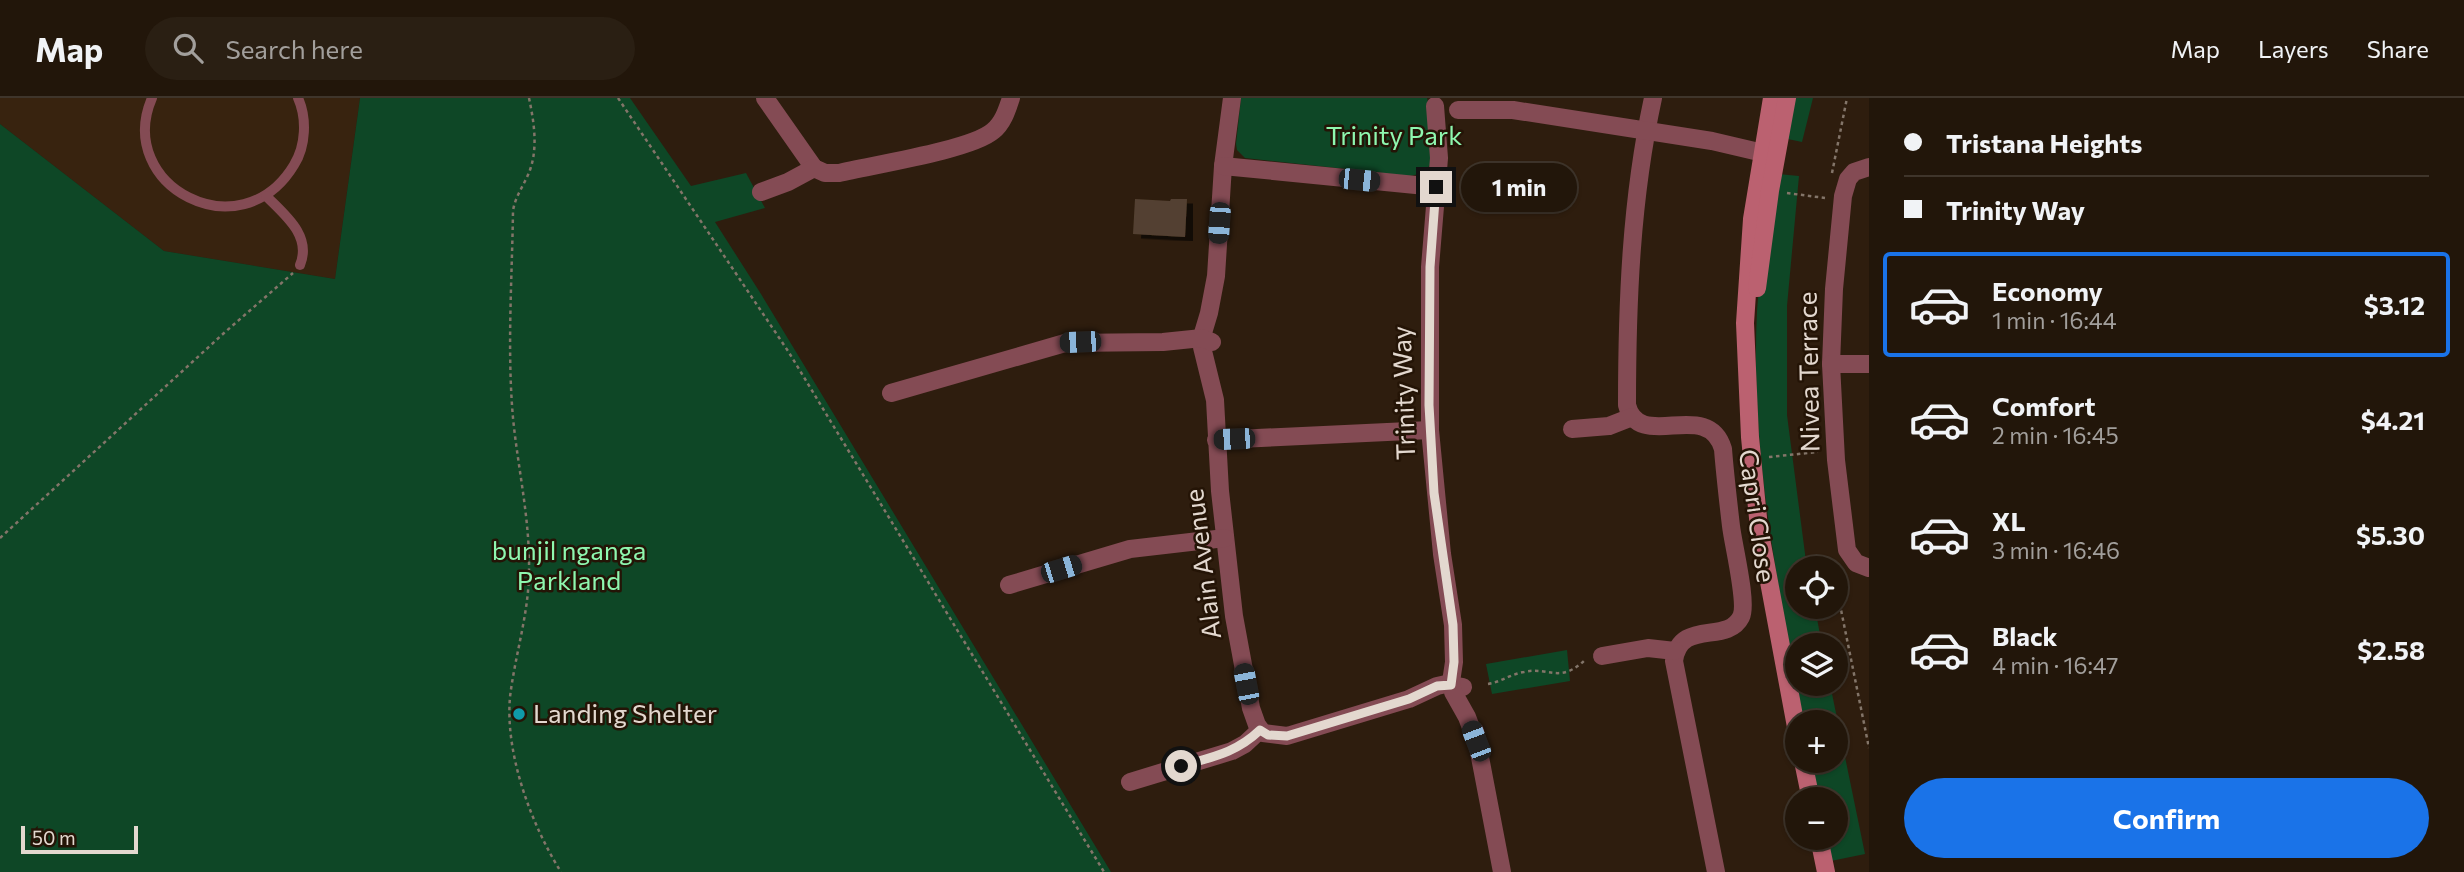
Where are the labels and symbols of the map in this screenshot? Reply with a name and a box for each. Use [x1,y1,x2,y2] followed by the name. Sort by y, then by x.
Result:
[1326,119,1462,150] park label: Trinity Park
[1460,162,1576,212] callout: 1 min
[1338,167,1381,193] car
[1420,171,1452,203] route end
[1208,201,1231,245] car
[1791,292,1824,453] street label: Nivea Terrace
[1385,325,1420,461] street label: Trinity Way
[1059,331,1102,353] car
[1213,428,1256,450] car
[1734,447,1783,584] street label: Capri Close
[1177,487,1226,641] street label: Alain Avenue
[492,534,646,595] park label: bunjil nganga Parkland
[1038,553,1085,585] car
[1232,661,1261,707] car
[533,697,717,728] place label: Landing Shelter
[511,706,527,722] marker: Landing Shelter
[1459,718,1494,764] car
[1165,750,1197,782] route start
[21,823,138,855] scale bar

